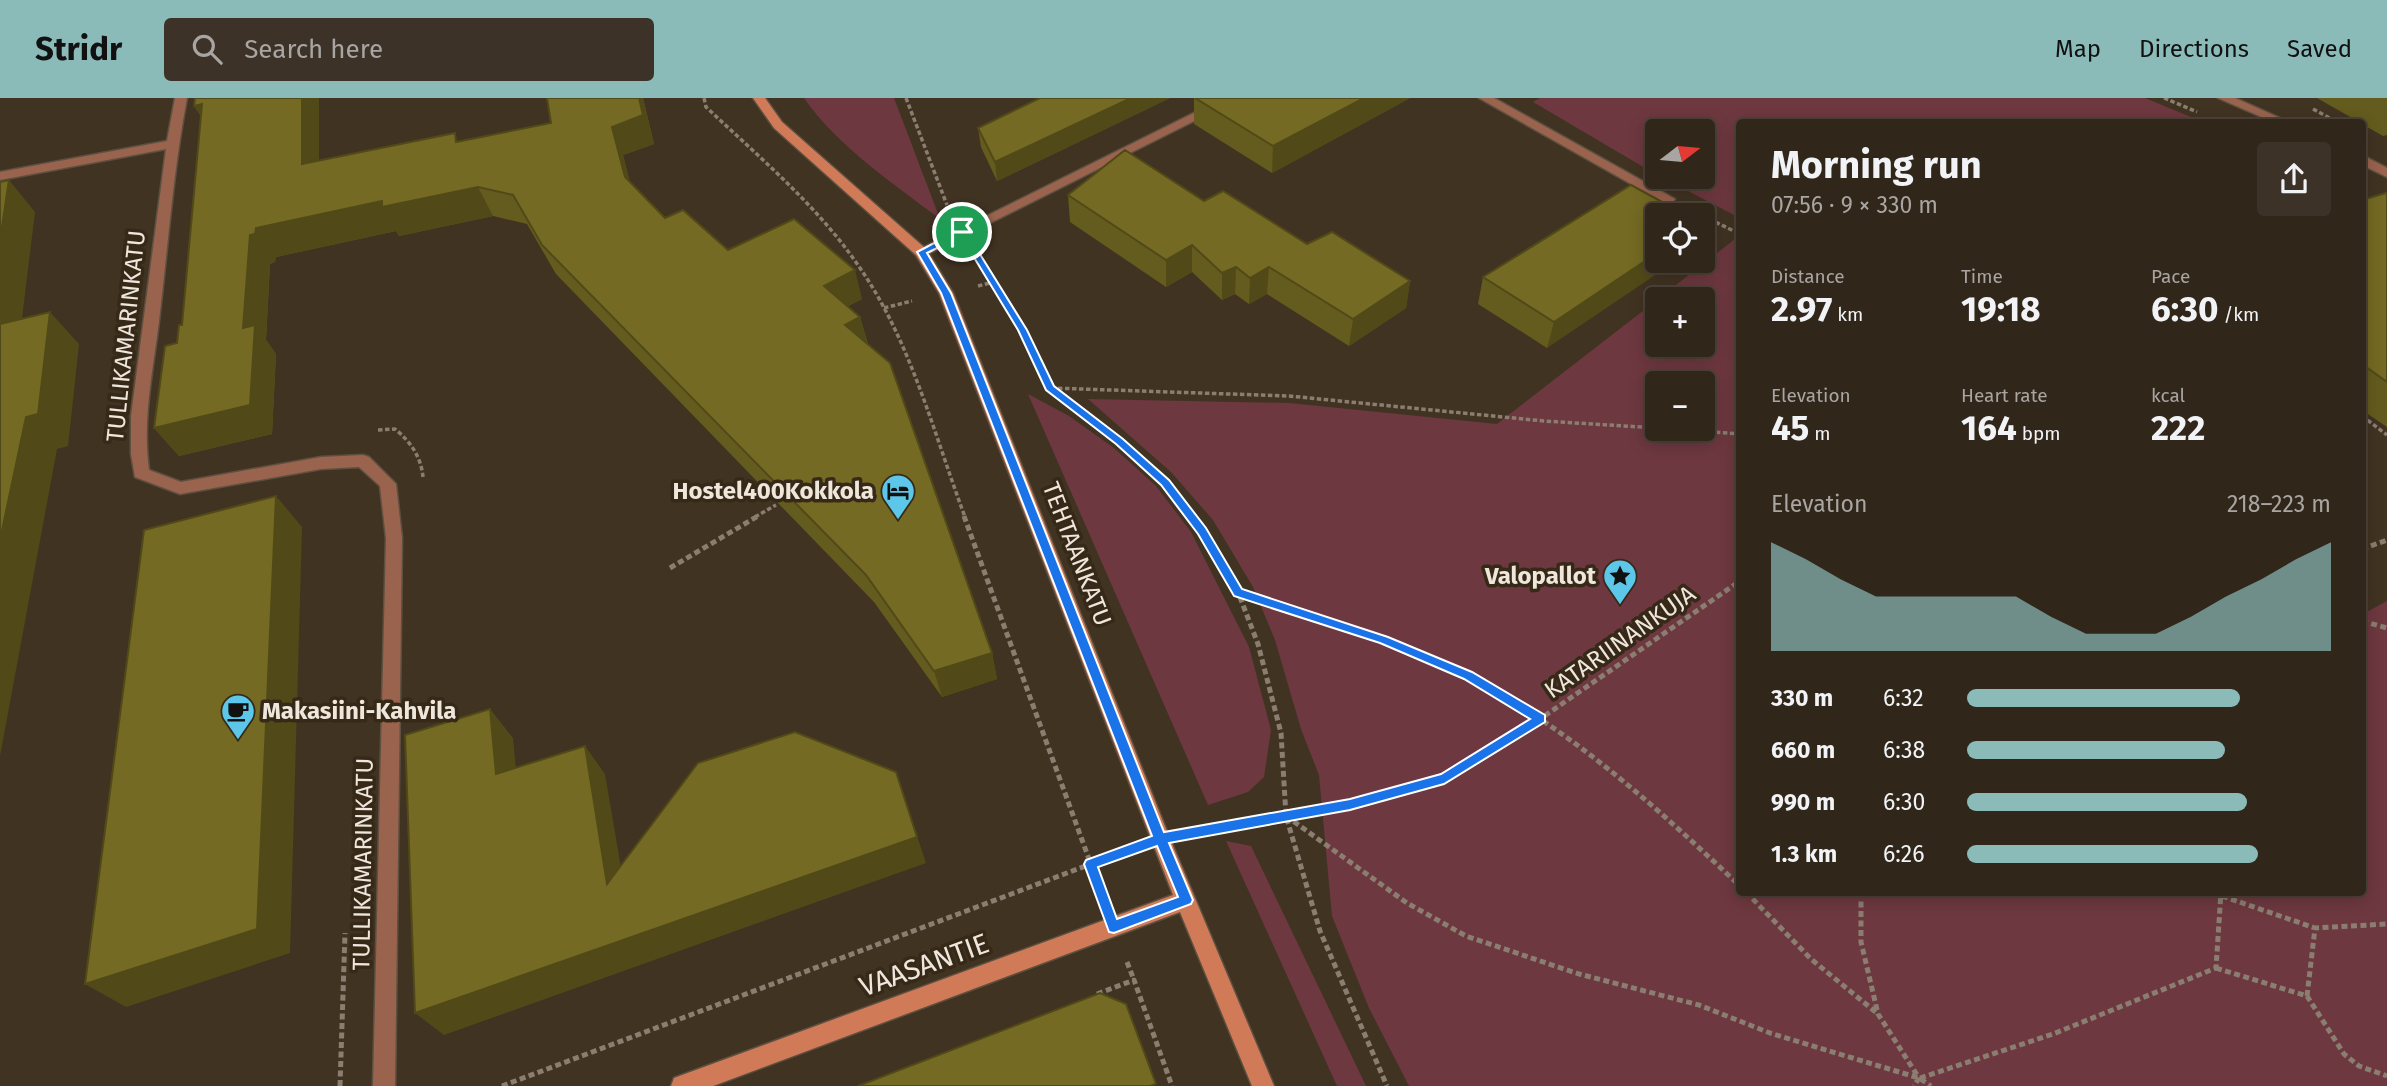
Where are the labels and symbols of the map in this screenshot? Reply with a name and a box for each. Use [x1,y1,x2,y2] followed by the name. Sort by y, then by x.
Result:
[1645,119,1715,189] north arrow
[932,202,992,262] pin
[101,229,151,443] street label: TULLIKAMARINKATU
[879,472,917,521] hotel icon: Hostel400Kokkola
[672,477,874,505] place label: Hostel400Kokkola
[1037,478,1117,630] street label: TEHTAANKATU
[1601,557,1639,606] place icon: Valopallot
[1484,562,1597,590] place label: Valopallot
[1539,579,1701,704] street label: KATARIINANKUJA
[219,692,257,741] cafe icon: Makasiini-Kahvila
[262,697,456,725] place label: Makasiini-Kahvila
[347,757,379,971] street label: TULLIKAMARINKATU
[855,926,993,1004] street label: VAASANTIE

